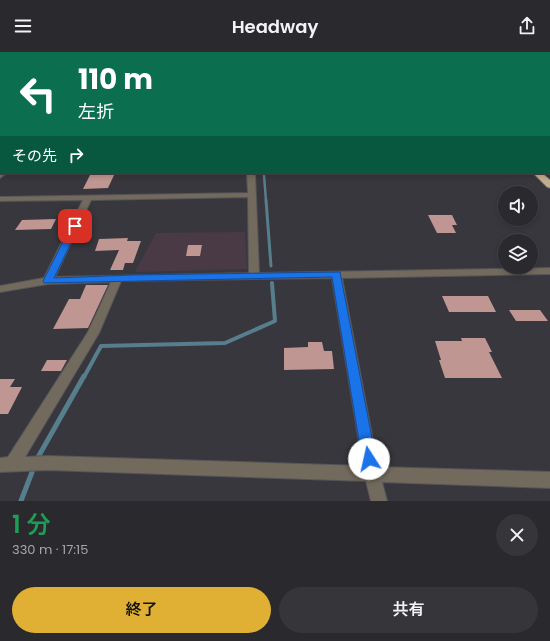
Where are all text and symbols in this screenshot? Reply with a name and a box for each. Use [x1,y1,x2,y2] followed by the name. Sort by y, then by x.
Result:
[232,14,318,39] text: Headway
[12,15,34,37] icon: menu
[516,15,538,37] icon: share
[78,60,153,99] text: 110 m
[12,68,64,120] icon: left
[78,99,114,124] text: 左折
[65,144,87,166] icon: right
[12,145,57,166] text: その先
[498,186,538,274] map controls
[498,186,538,226] button: sound
[58,209,92,243] pin
[64,215,86,237] icon: arrive
[498,234,538,274] button: layers
[348,438,390,480] position arrow
[12,508,50,541] text: 1 分
[496,514,538,556] button: close
[12,540,88,559] text: 330 m · 17:15
[12,587,271,633] button: 終了
[279,587,538,633] button: 共有

